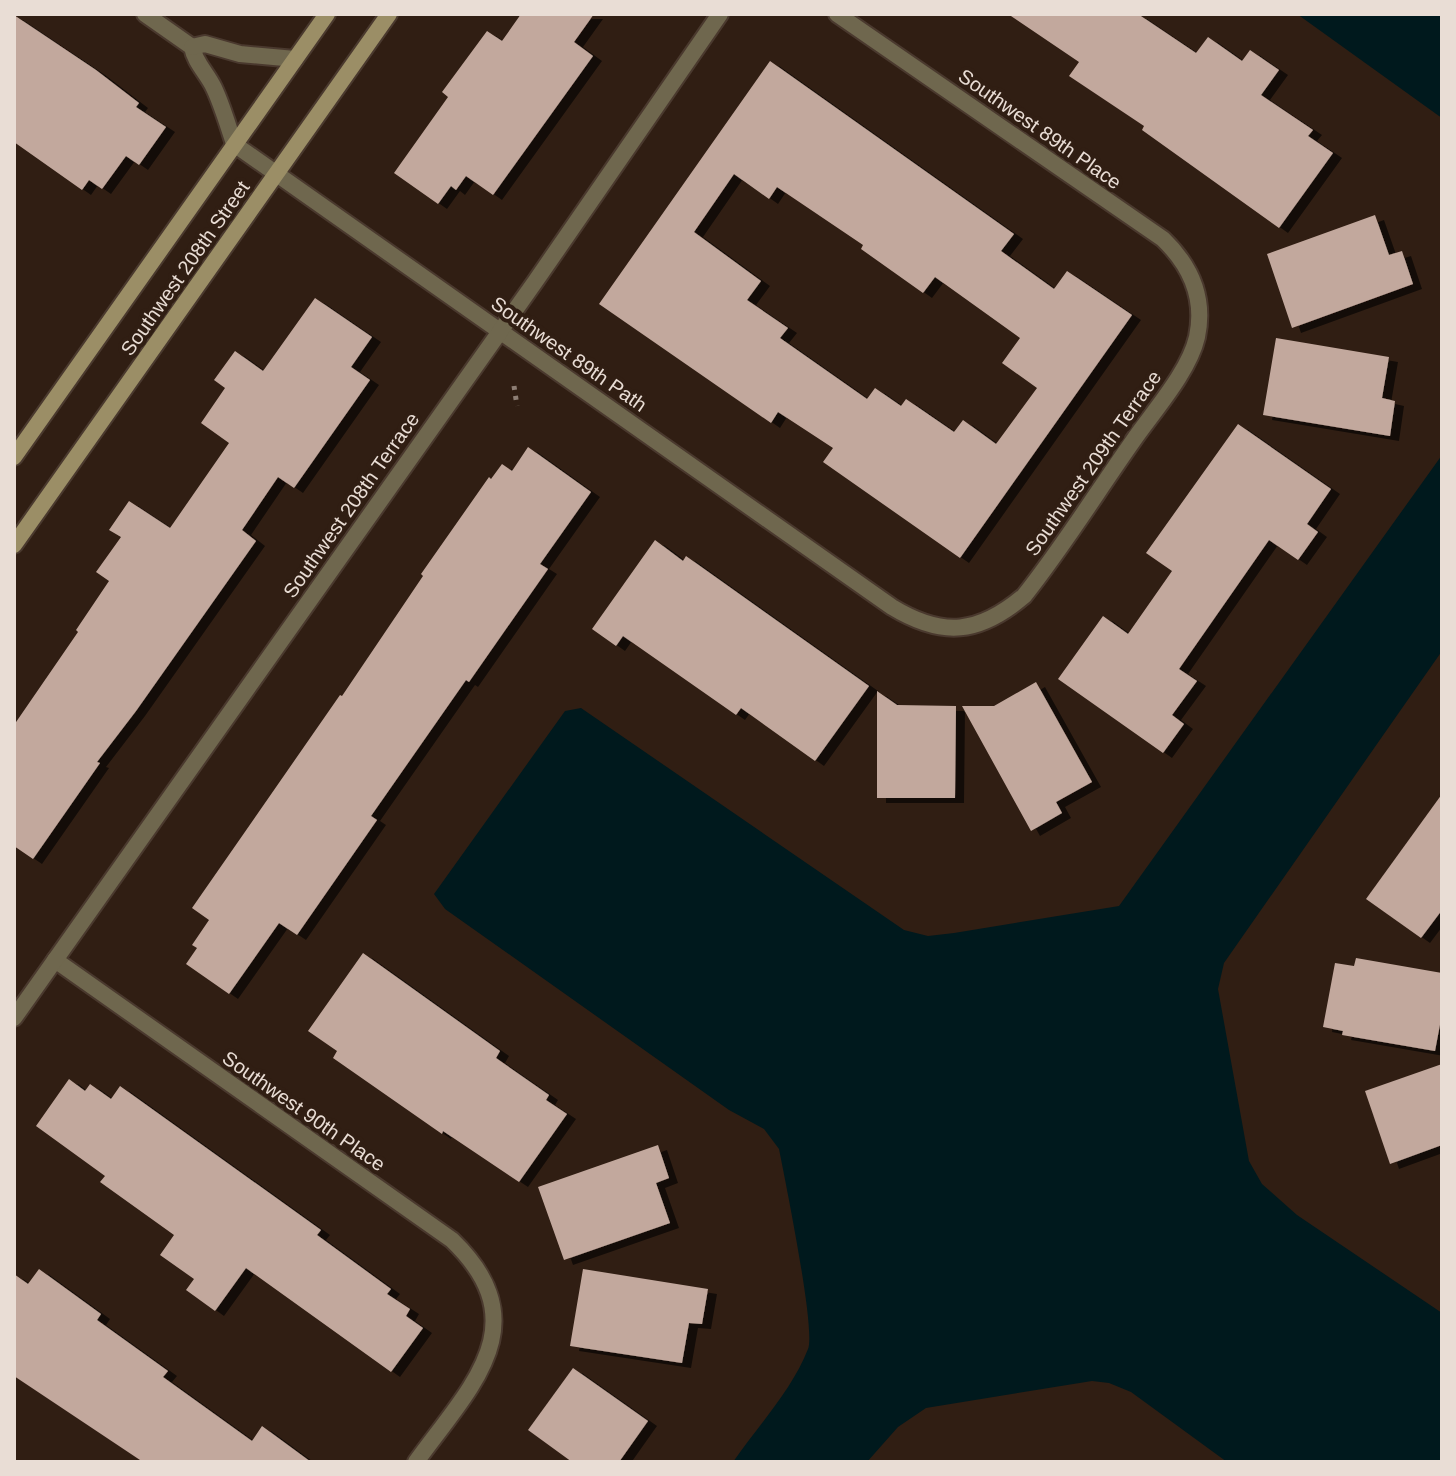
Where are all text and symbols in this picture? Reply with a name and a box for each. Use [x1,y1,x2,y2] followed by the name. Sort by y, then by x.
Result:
[954,65,1126,193] street label: Southwest 89th Place
[116,176,254,359] street label: Southwest 208th Street
[487,292,651,416] street label: Southwest 89th Path
[1021,366,1165,560] street label: Southwest 209th Terrace
[279,408,423,602] street label: Southwest 208th Terrace
[218,1047,390,1175] street label: Southwest 90th Place

